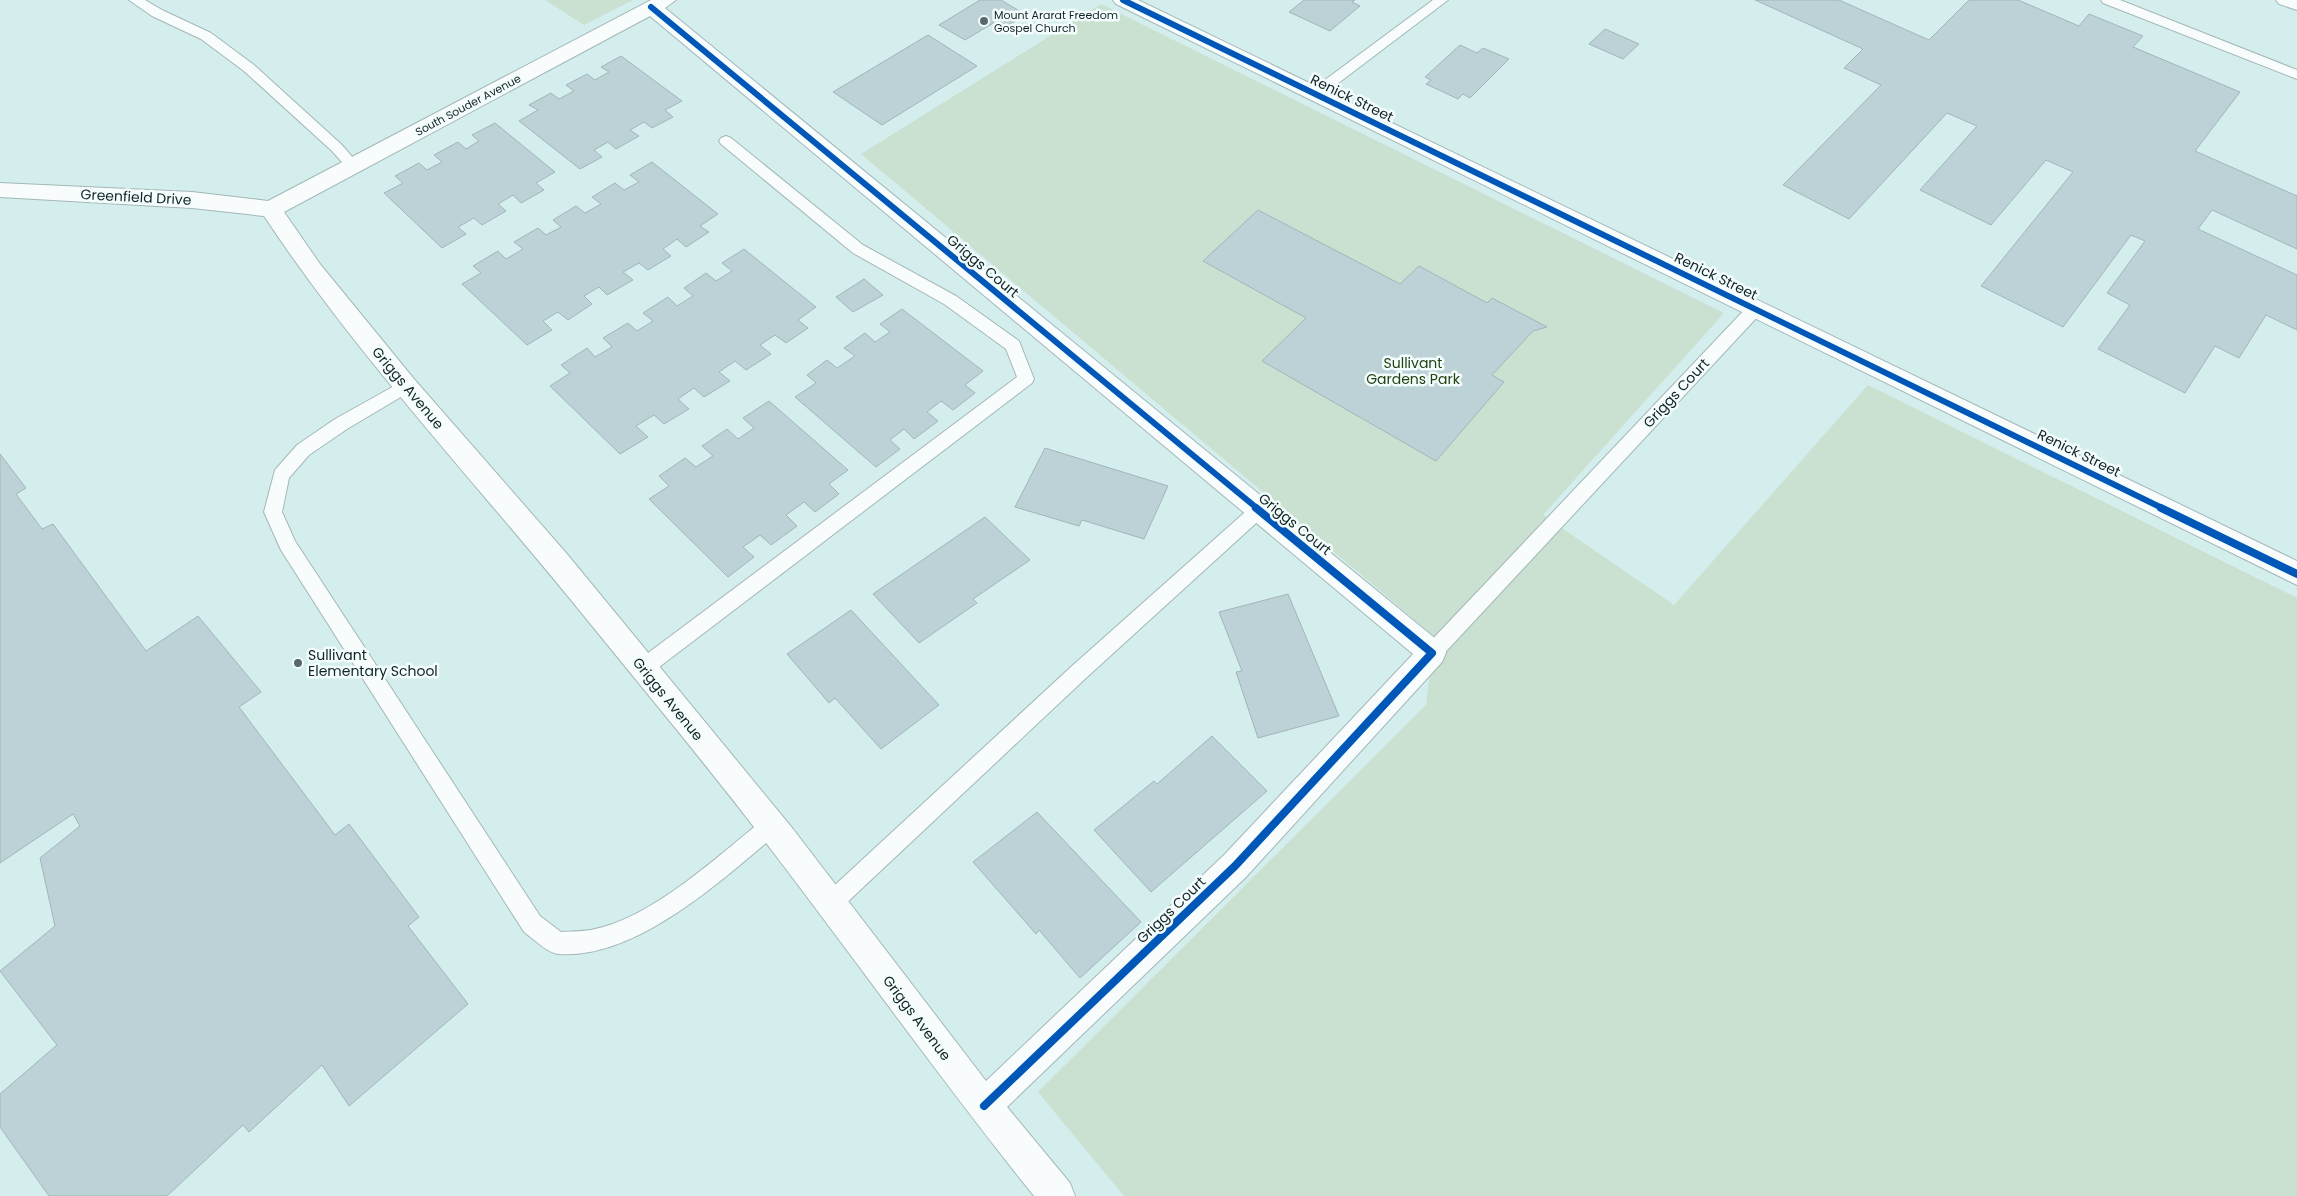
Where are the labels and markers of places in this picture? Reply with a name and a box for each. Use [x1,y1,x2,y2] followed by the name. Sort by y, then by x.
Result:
[994,7,1118,36] place label: Mount Ararat Freedom Gospel Church
[978,15,990,27] marker: Mount Ararat Freedom Gospel Church
[308,645,438,681] place label: Sullivant Elementary School
[292,657,304,669] marker: Sullivant Elementary School

